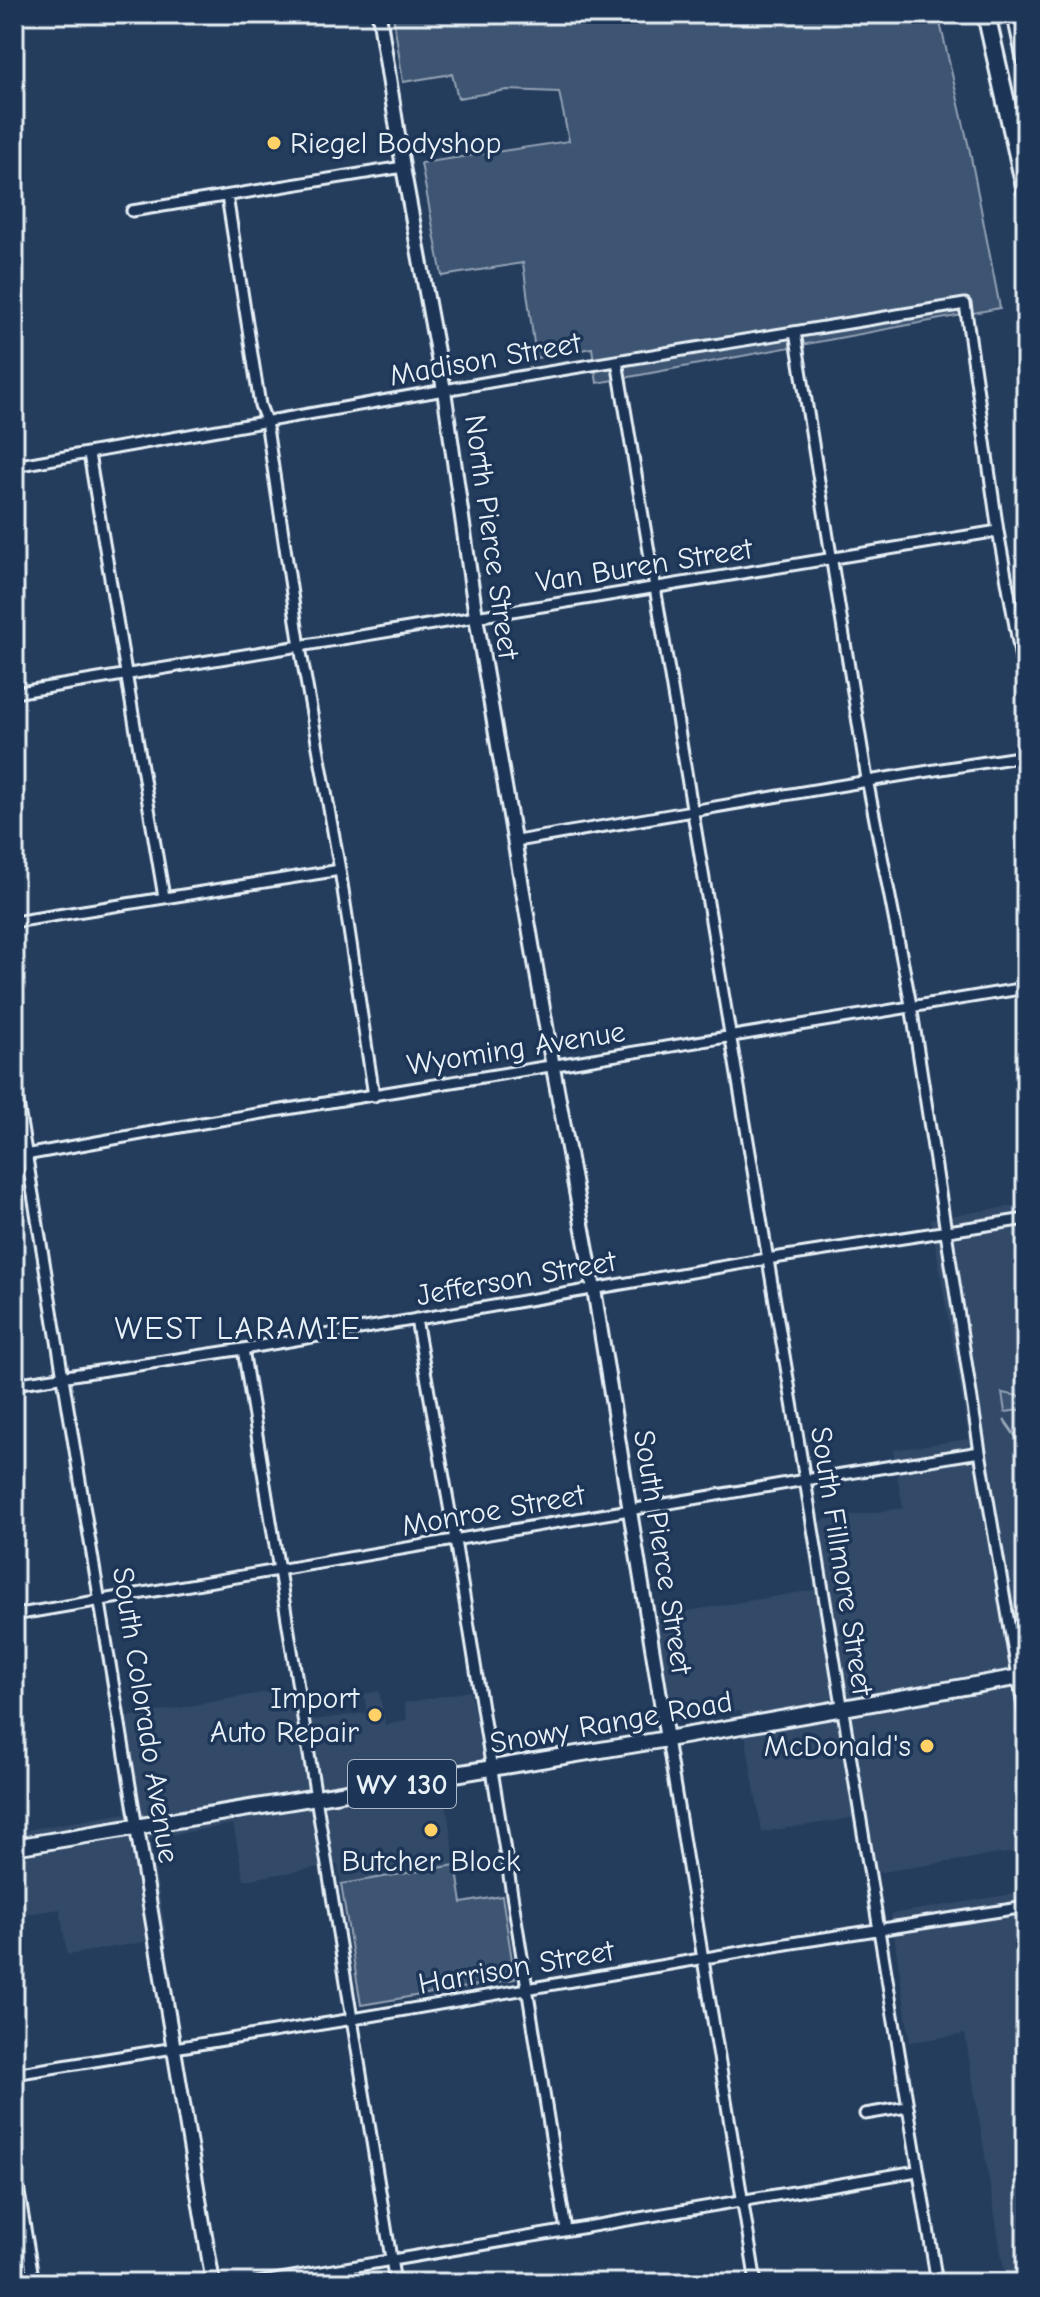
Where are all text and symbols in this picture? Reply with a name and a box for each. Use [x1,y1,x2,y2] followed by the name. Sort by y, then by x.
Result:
[290,126,501,161] place label: Riegel Bodyshop
[265,134,283,152] marker: Riegel Bodyshop
[387,325,585,394] street label: Madison Street
[457,413,526,663] street label: North Pierce Street
[533,531,756,600] street label: Van Buren Street
[405,1014,628,1083] street label: Wyoming Avenue
[414,1243,620,1313] street label: Jefferson Street
[114,1310,362,1347] district label: WEST LARAMIE
[803,1424,880,1699] street label: South Fillmore Street
[626,1427,699,1678] street label: South Pierce Street
[399,1477,589,1544] street label: Monroe Street
[105,1565,186,1866] street label: South Colorado Avenue
[210,1681,360,1750] place label: Import Auto Repair
[487,1684,735,1761] street label: Snowy Range Road
[366,1706,384,1724] marker: Import Auto Repair
[764,1729,911,1764] place label: McDonald's
[918,1737,936,1755] marker: McDonald's
[348,1760,456,1808] road number: WY 130
[422,1821,440,1839] marker: Butcher Block
[341,1844,521,1879] place label: Butcher Block
[416,1933,618,2002] street label: Harrison Street

